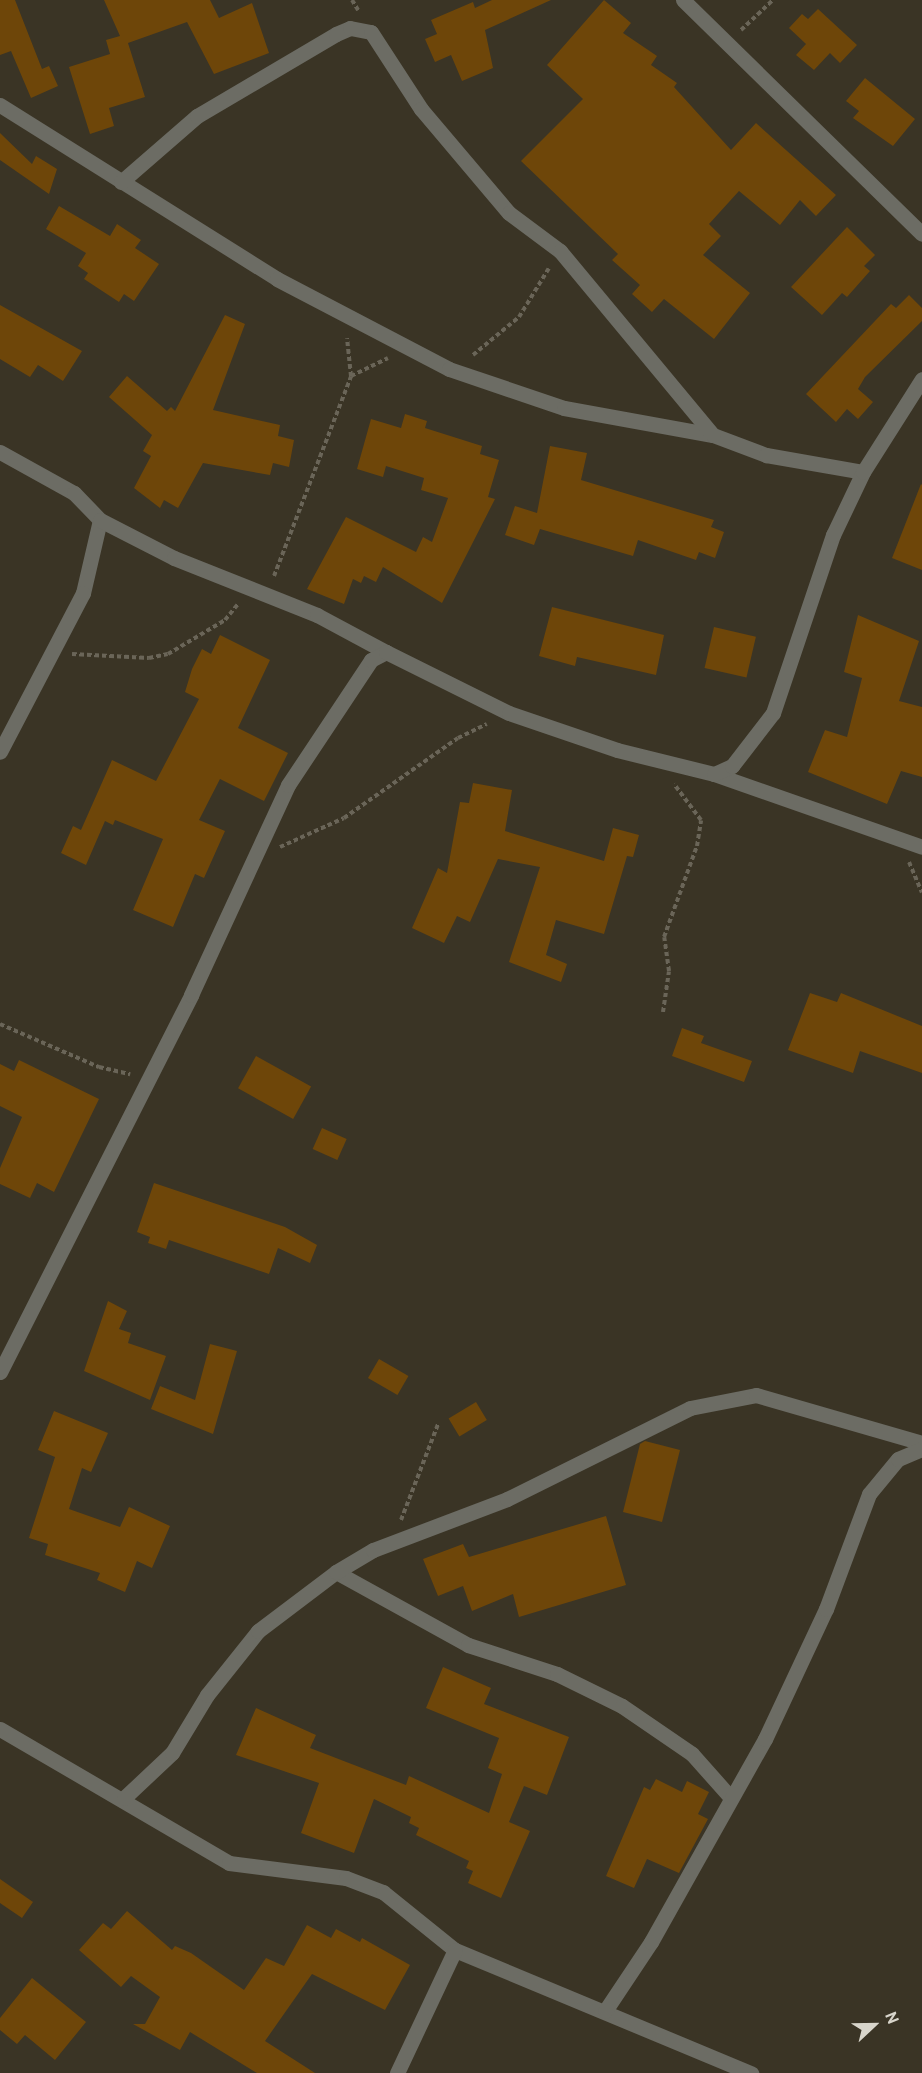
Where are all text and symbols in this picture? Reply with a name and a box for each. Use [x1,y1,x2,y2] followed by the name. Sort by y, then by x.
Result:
[844,1995,904,2055] north arrow
[879,2009,902,2027] text: N

